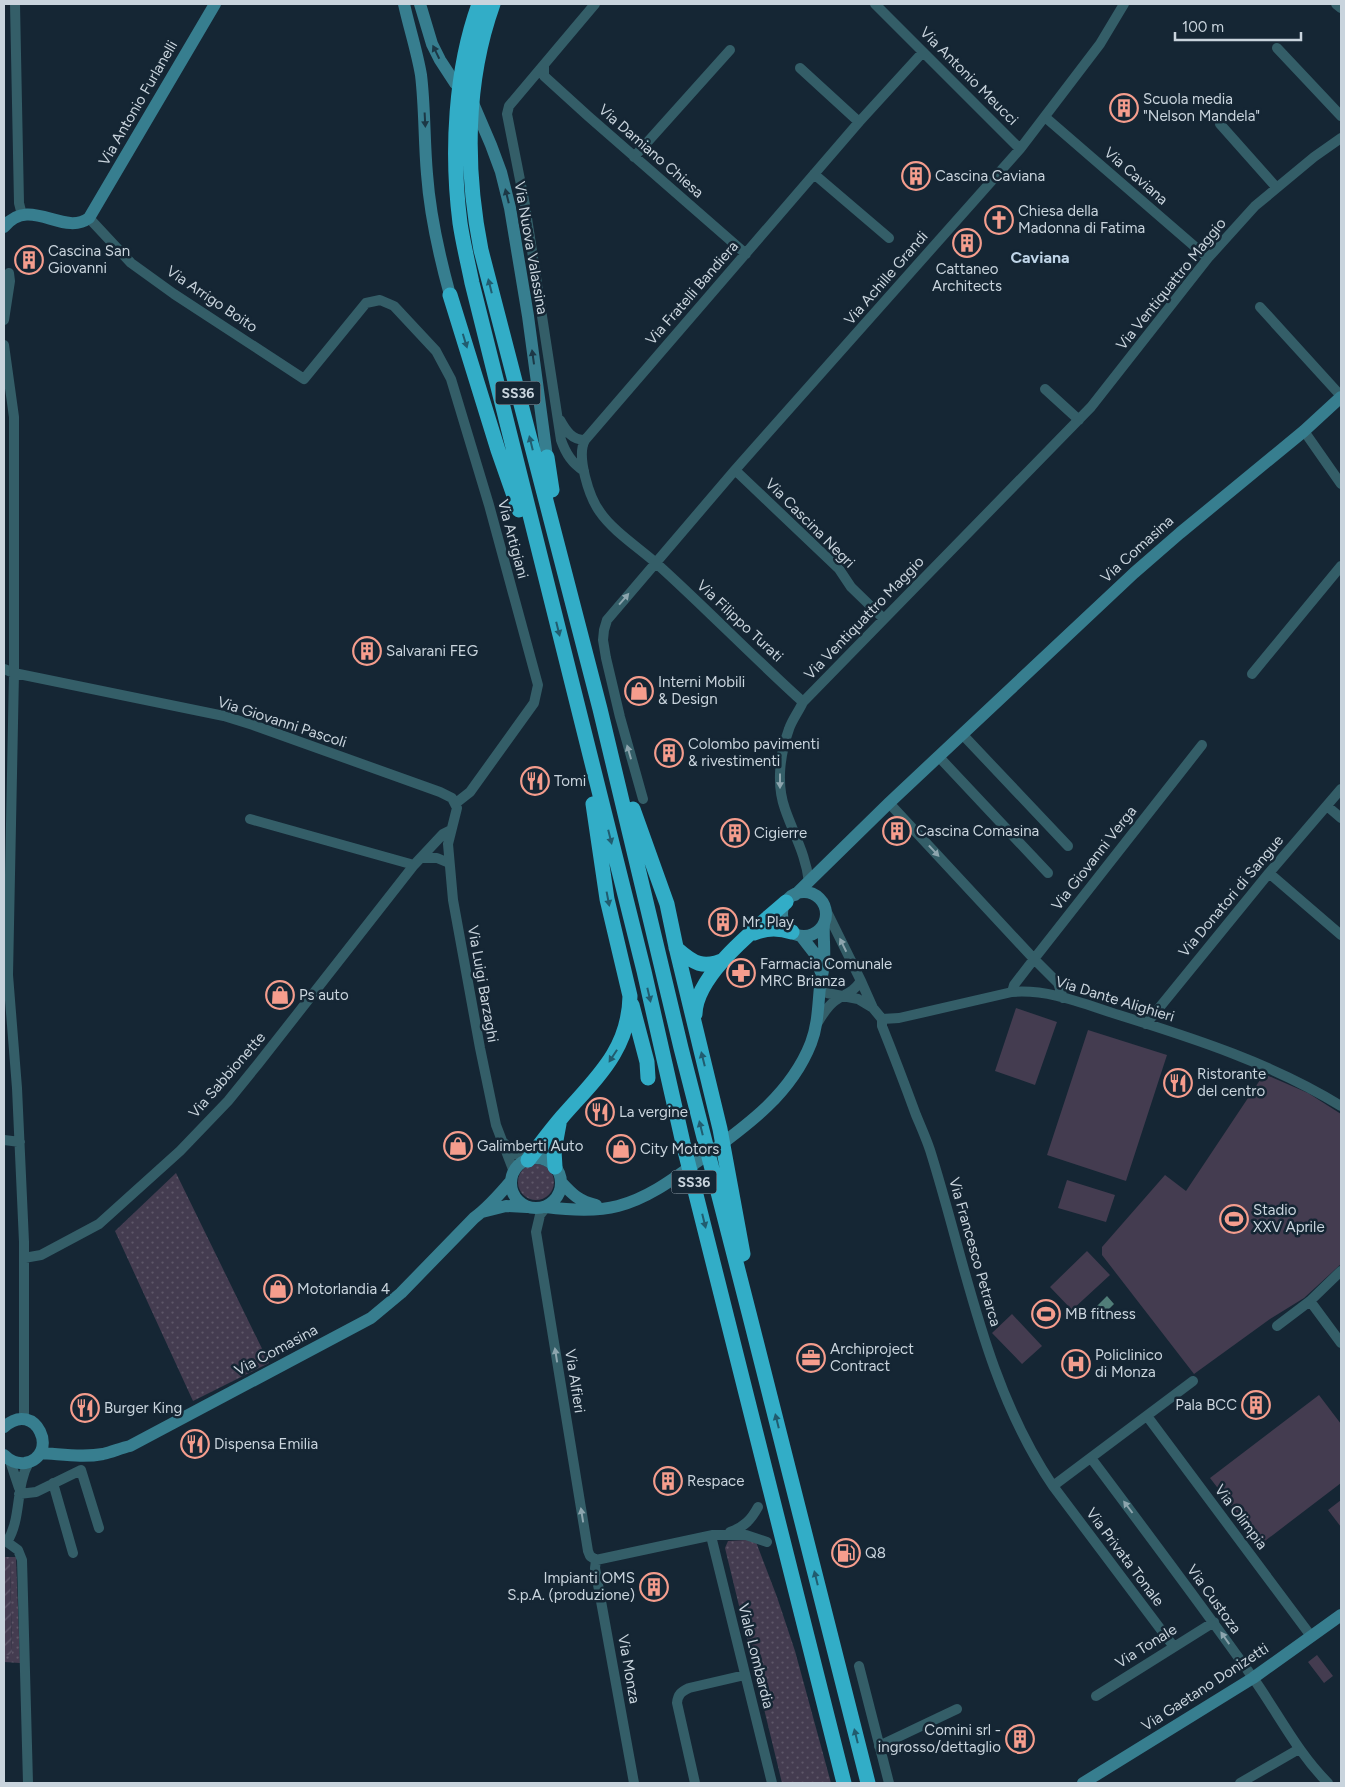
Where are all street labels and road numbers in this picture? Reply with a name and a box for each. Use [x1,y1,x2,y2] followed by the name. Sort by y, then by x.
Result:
[916,23,1022,129] street label: Via Antonio Meucci
[95,37,181,169] street label: Via Antonio Furlanelli
[595,100,707,202] street label: Via Damiano Chiesa
[1100,143,1172,209] street label: Via Caviana
[510,180,552,316] street label: Via Nuova Valassina
[1112,214,1230,354] street label: Via Ventiquattro Maggio
[840,227,932,329] street label: Via Achille Grandi
[642,237,742,349] street label: Via Fratelli Bandiera
[163,262,261,336] street label: Via Arrigo Boito
[496,382,540,404] road number: SS36
[762,475,858,571] street label: Via Cascina Negri
[494,497,532,581] street label: Via Artigiani
[1097,512,1177,586] street label: Via Comasina
[800,552,928,683] street label: Via Ventiquattro Maggio
[693,576,787,666] street label: Via Filippo Turati
[215,693,349,751] street label: Via Giovanni Pascoli
[1048,802,1140,914] street label: Via Giovanni Verga
[1175,831,1287,961] street label: Via Donatori di Sangue
[464,924,502,1044] street label: Via Luigi Barzaghi
[1053,972,1177,1026] street label: Via Dante Alighieri
[185,1028,269,1122] street label: Via Sabbionette
[672,1170,716,1194] road number: SS36
[945,1175,1005,1329] street label: Via Francesco Petrarca
[231,1321,321,1379] street label: Via Comasina
[561,1348,589,1414] street label: Via Alfieri
[1211,1481,1271,1553] street label: Via Olimpia
[1082,1504,1168,1610] street label: Via Privata Tonale
[1183,1561,1245,1637] street label: Via Custoza
[734,1602,778,1710] street label: Viale Lombardia
[1112,1620,1180,1672] street label: Via Tonale
[614,1633,644,1705] street label: Via Monza
[1138,1639,1272,1735] street label: Via Gaetano Donizetti

